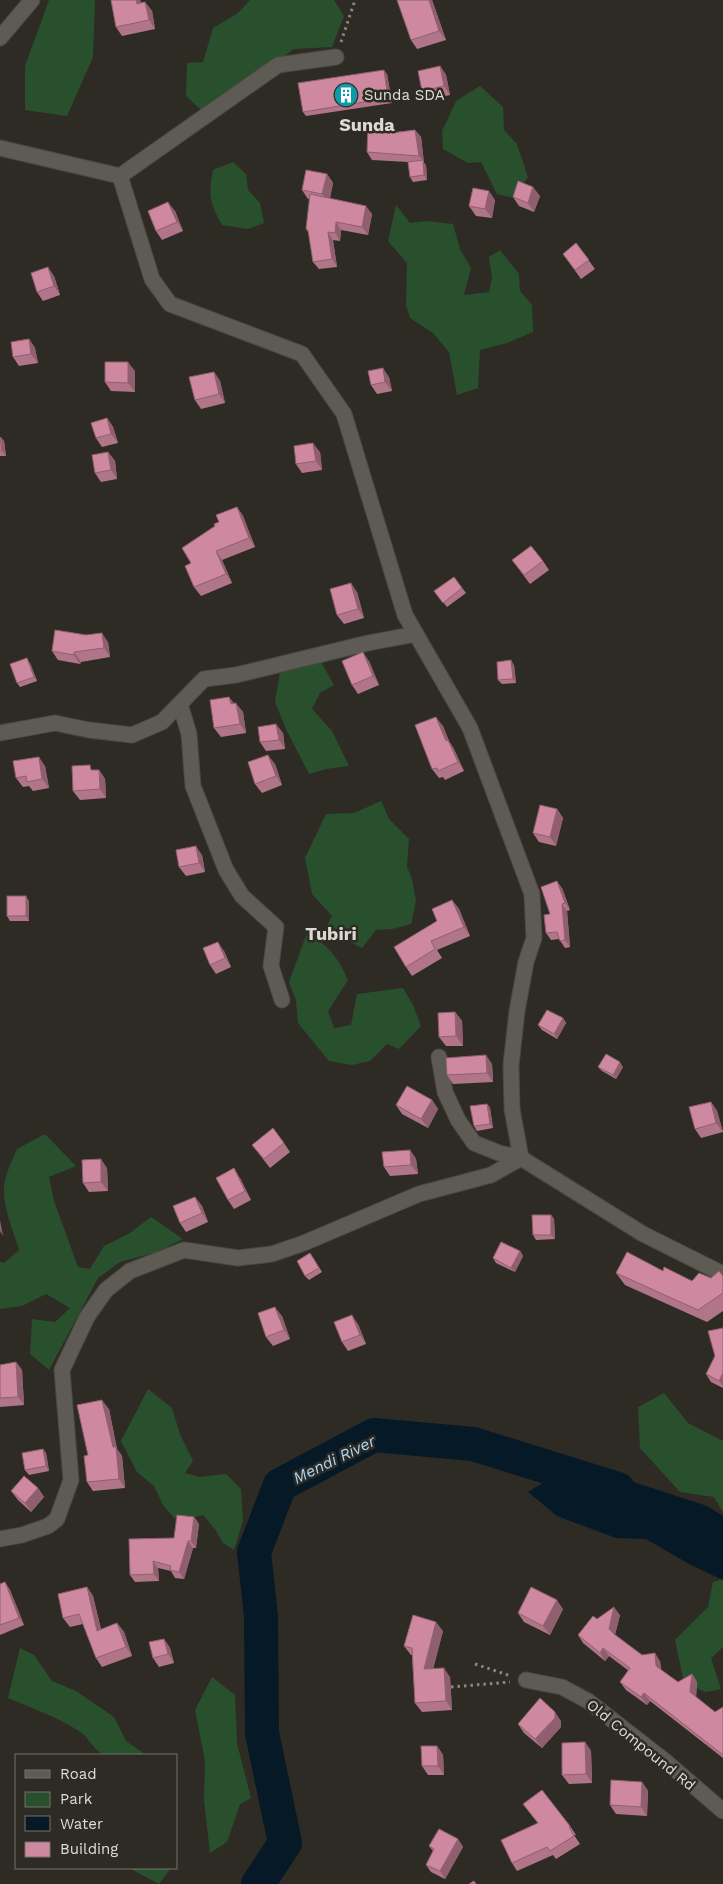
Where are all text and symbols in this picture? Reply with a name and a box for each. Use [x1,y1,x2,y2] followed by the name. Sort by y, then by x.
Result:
[333,82,359,108] building icon: Sunda SDA
[364,86,445,104] place label: Sunda SDA
[339,114,395,135] district label: Sunda
[305,923,357,944] district label: Tubiri
[290,1431,379,1488] water label: Mendi River
[583,1696,699,1794] street label: Old Compound Rd
[15,1754,178,1869] legend
[60,1765,97,1783] text: Road
[60,1790,93,1808] text: Park
[60,1815,103,1833] text: Water
[60,1840,118,1858] text: Building

